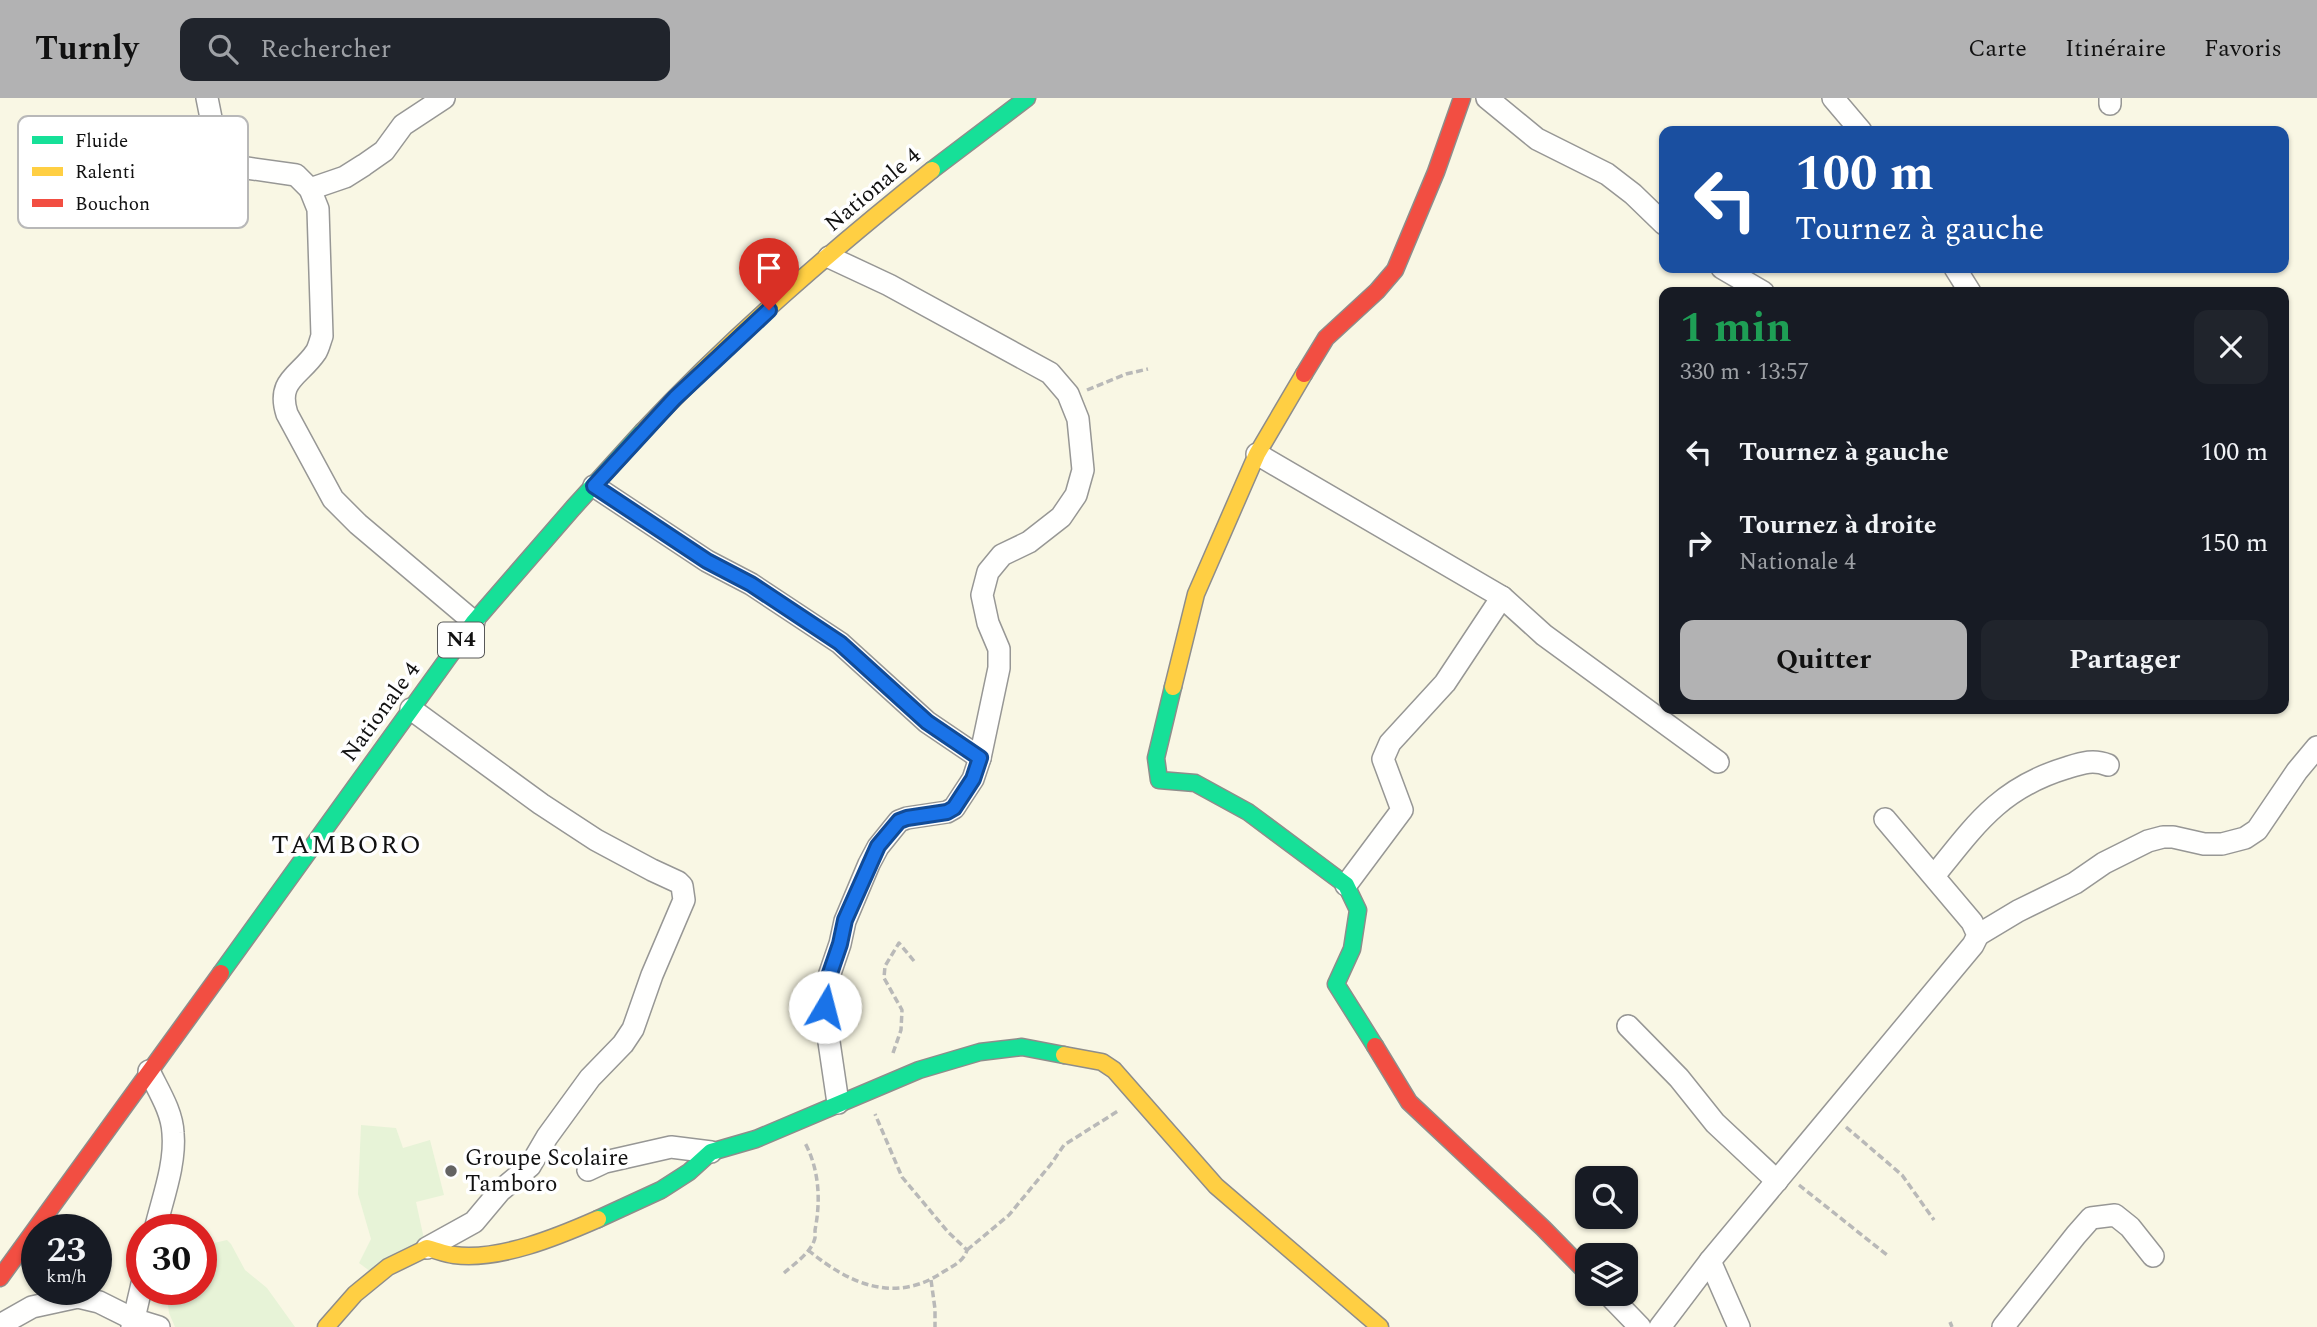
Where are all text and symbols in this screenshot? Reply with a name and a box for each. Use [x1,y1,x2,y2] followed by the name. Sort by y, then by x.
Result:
[180,18,670,81] search box
[35,24,138,74] text: Turnly
[260,29,391,69] text: Rechercher
[204,30,242,68] icon: search
[1968,31,2027,67] text: Carte
[2065,31,2166,67] text: Itinéraire
[2204,31,2282,67] text: Favoris
[18,116,248,228] legend
[75,127,128,156] text: Fluide
[1795,137,1934,212] text: 100 m
[817,139,929,241] street label: Nationale 4
[1680,154,1771,245] icon: left
[75,158,135,187] text: Ralenti
[75,190,150,219] text: Bouchon
[1795,205,2044,254] text: Tournez à gauche
[739,238,799,310] pin
[750,249,788,287] icon: arrive
[1680,297,1792,360] text: 1 min
[2194,310,2268,384] button: close
[1680,355,1809,390] text: 330 m · 13:57
[1739,432,1949,472] text: Tournez à gauche
[2200,432,2268,472] text: 100 m
[1680,433,1718,471] icon: left
[1739,505,1937,545] text: Tournez à droite
[2200,523,2268,563] text: 150 m
[1680,524,1718,562] icon: right
[1739,545,1856,580] text: Nationale 4
[1680,620,1967,700] button: Quitter
[1981,620,2268,700] button: Partager
[438,622,484,658] road number: N4
[333,654,430,769] street label: Nationale 4
[271,825,423,865] district label: TAMBORO
[788,970,862,1044] position arrow
[465,1141,629,1202] place label: Groupe Scolaire Tamboro
[443,1163,459,1179] marker: Groupe Scolaire Tamboro
[1575,1166,1638,1306] map controls
[1575,1166,1638,1229] button: search
[126,1214,217,1305] speed limit sign: 30
[47,1224,86,1277] text: 23
[1575,1243,1638,1306] button: layers
[46,1263,87,1290] text: km/h

